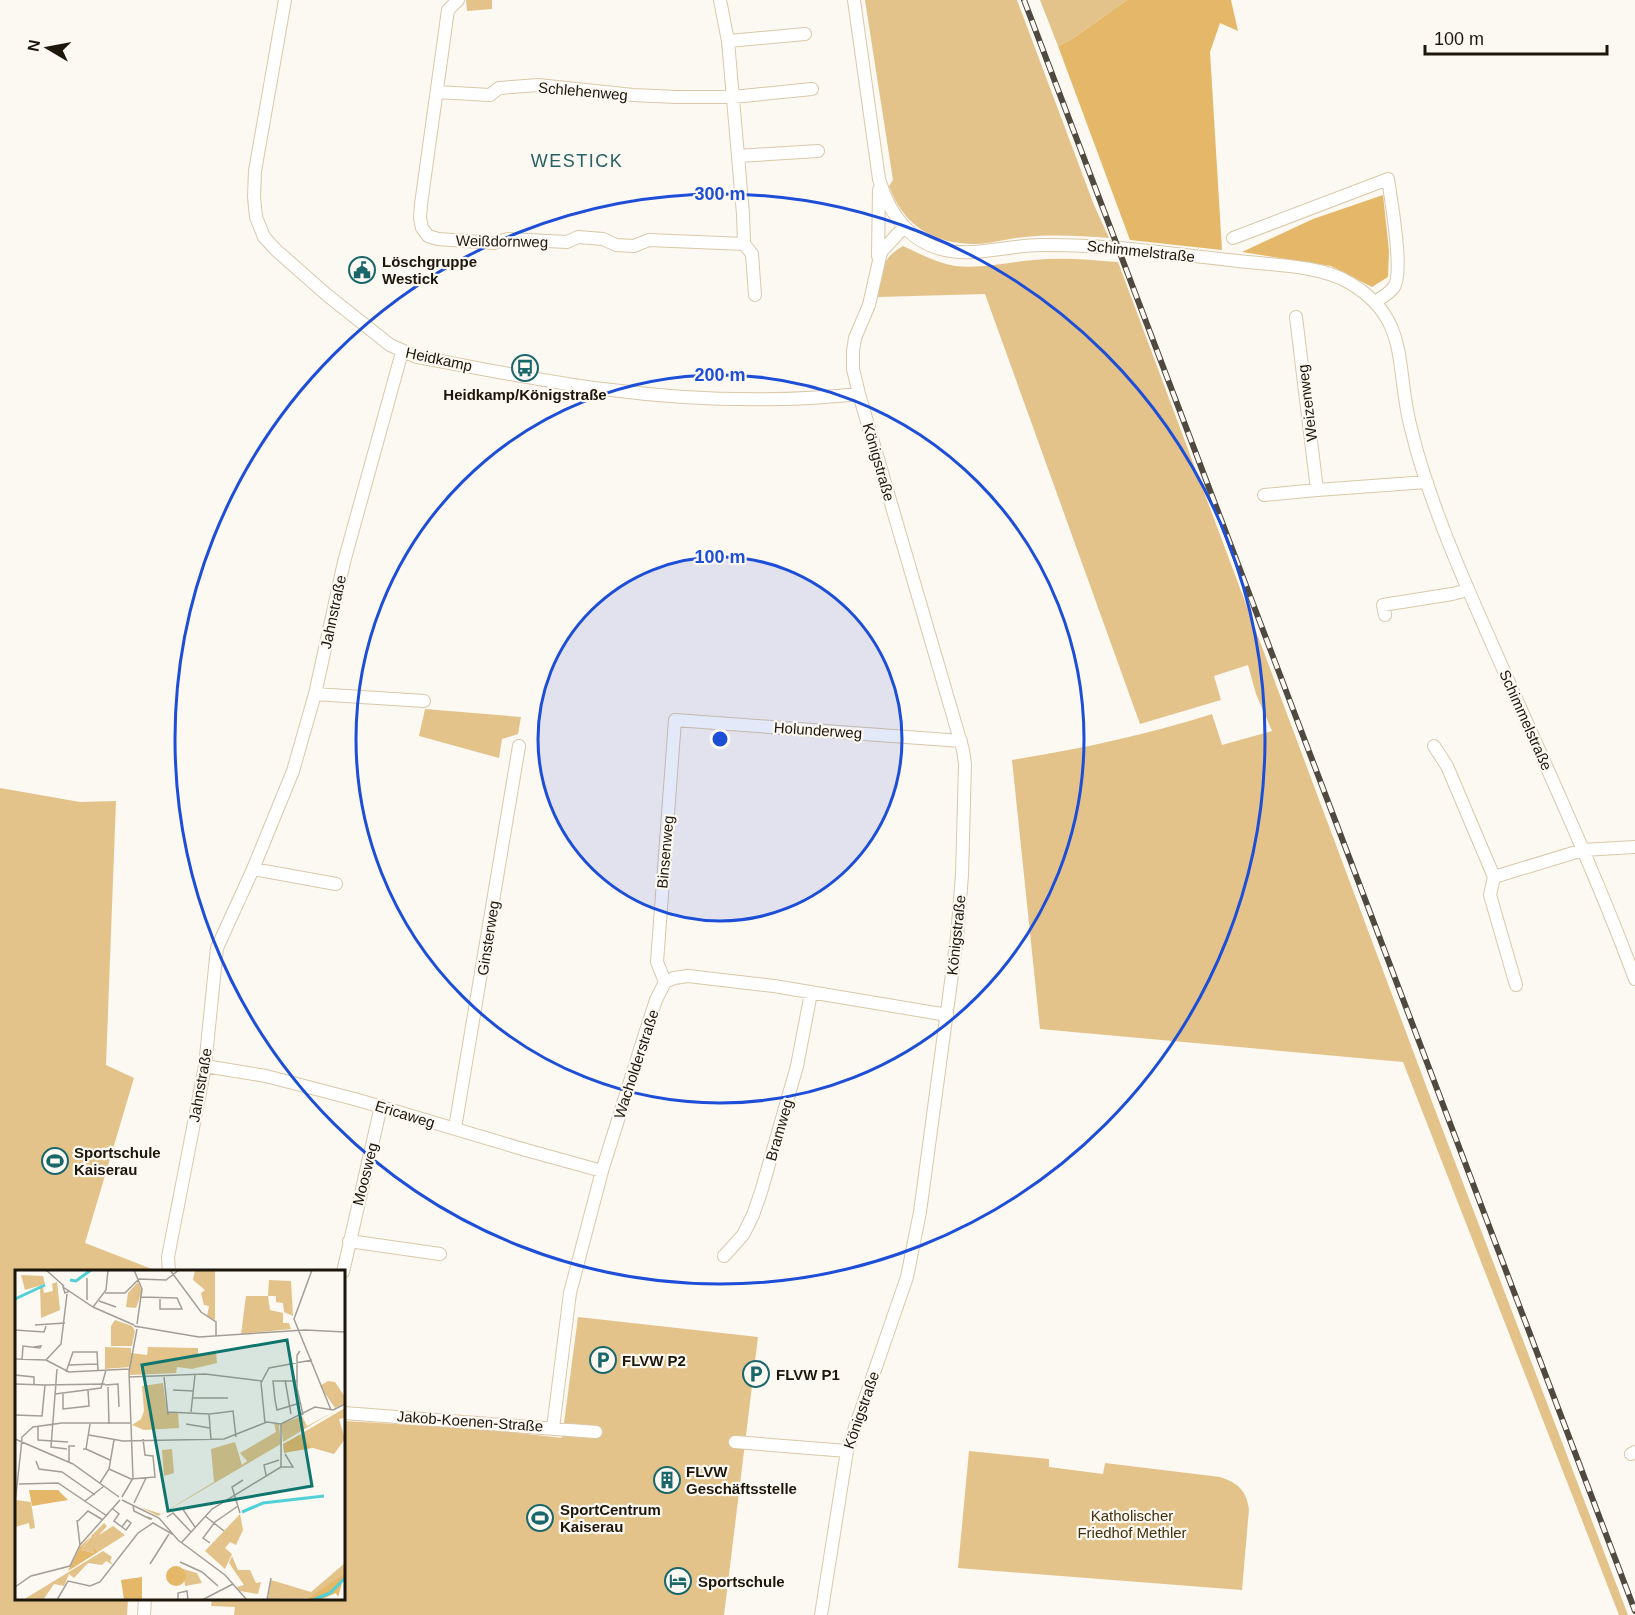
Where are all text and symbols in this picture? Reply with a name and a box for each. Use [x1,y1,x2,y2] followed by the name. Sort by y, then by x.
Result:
[18,18,78,78] north arrow
[1425,18,1606,56] scale bar
[1434,29,1484,49] text: 100 m
[24,38,43,53] text: N
[537,79,629,103] street label: Schlehenweg
[531,151,623,171] district label: WESTICK
[694,184,746,204] text: 300 m
[456,232,548,250] street label: Weißdornweg
[1086,237,1196,265] street label: Schimmelstraße
[382,253,477,287] place label: Löschgruppe Westick
[347,255,377,285] public building icon: Löschgruppe Westick
[404,344,474,374] street label: Heidkamp
[510,353,540,383] bus stop icon: Heidkamp/Königstraße
[1294,364,1320,442] street label: Weizenweg
[694,365,746,385] text: 200 m
[443,386,607,403] place label: Heidkamp/Königstraße
[860,421,898,503] street label: Königstraße
[694,547,746,567] text: 100 m
[317,574,349,650] street label: Jahnstraße
[1496,667,1556,773] street label: Schimmelstraße
[773,718,863,742] street label: Holunderweg
[710,729,730,749] centre of rings
[653,815,677,889] street label: Binsenweg
[943,894,969,976] street label: Königstraße
[474,899,502,977] street label: Ginsterweg
[610,1007,662,1121] street label: Wacholderstraße
[185,1047,215,1123] street label: Jahnstraße
[373,1097,437,1131] street label: Ericaweg
[762,1097,796,1163] street label: Bramweg
[349,1141,381,1207] street label: Moosweg
[74,1144,161,1178] place label: Sportschule Kaiserau
[40,1146,70,1176] sports icon: Sportschule Kaiserau
[15,1270,345,1600] inset map
[588,1345,618,1375] parking icon: FLVW P2
[622,1352,686,1369] place label: FLVW P2
[741,1359,771,1389] parking icon: FLVW P1
[776,1366,840,1383] place label: FLVW P1
[840,1369,882,1451] street label: Königstraße
[396,1407,544,1435] street label: Jakob-Koenen-Straße
[686,1463,797,1497] place label: FLVW Geschäftsstelle
[652,1465,682,1495] building icon: FLVW Geschäftsstelle
[560,1501,661,1535] place label: SportCentrum Kaiserau
[525,1503,555,1533] sports icon: SportCentrum Kaiserau
[1077,1507,1187,1541] park label: Katholischer Friedhof Methler
[663,1566,693,1596] hotel icon: Sportschule
[698,1573,785,1590] place label: Sportschule

